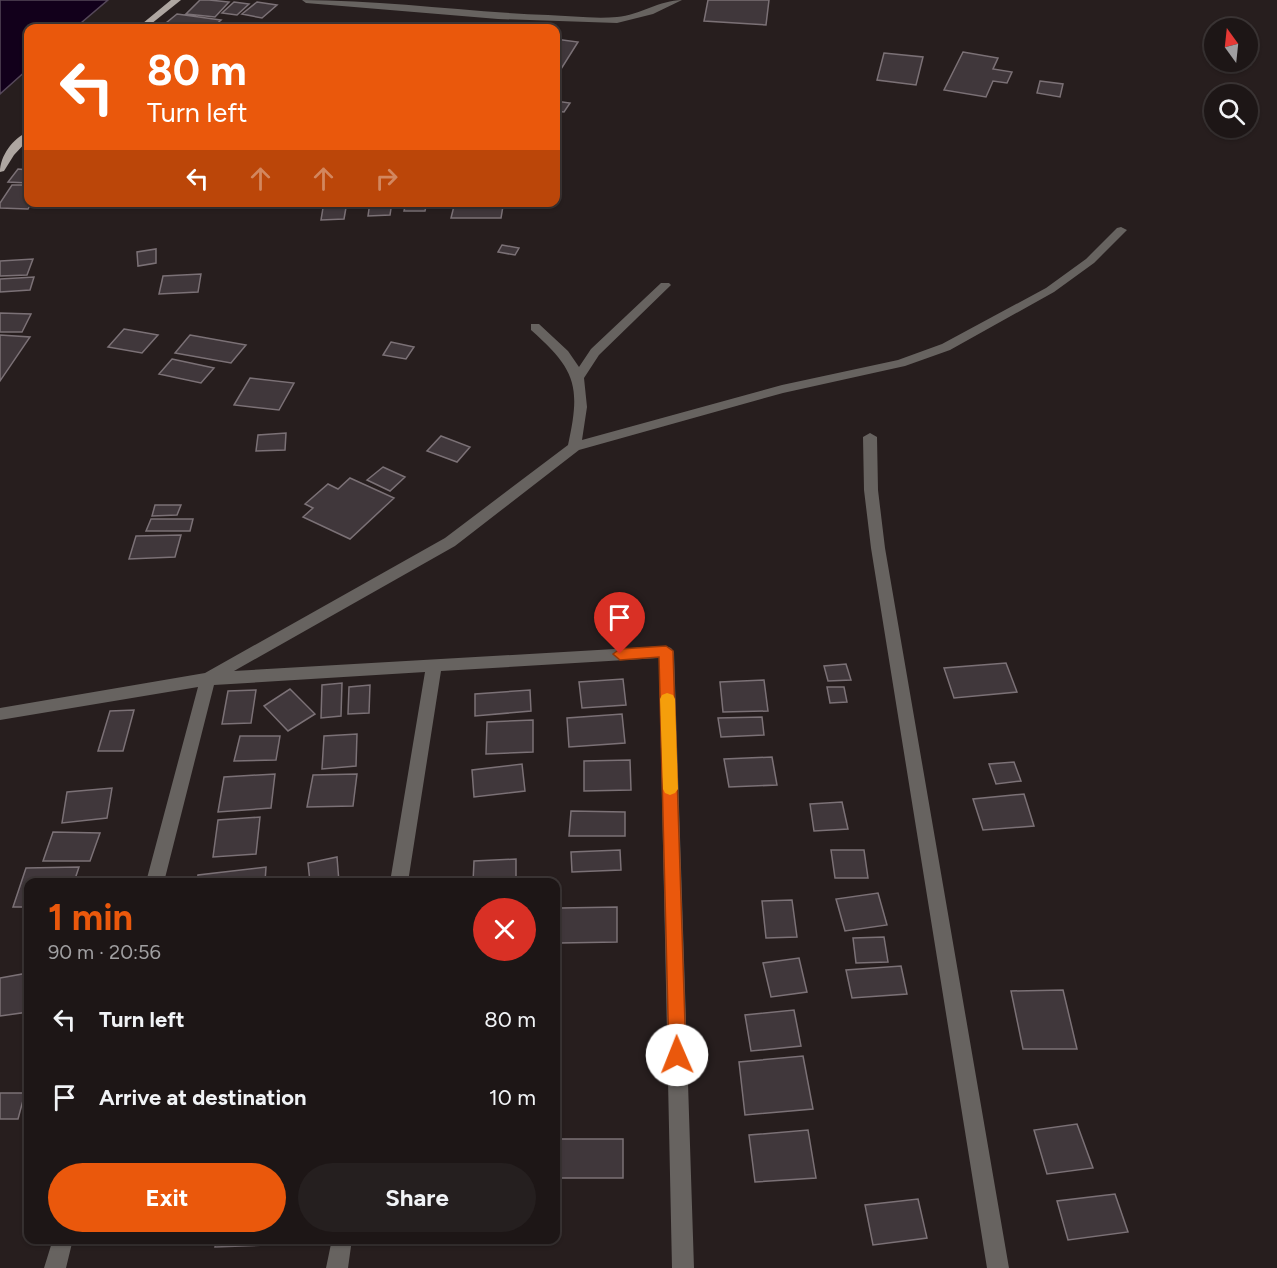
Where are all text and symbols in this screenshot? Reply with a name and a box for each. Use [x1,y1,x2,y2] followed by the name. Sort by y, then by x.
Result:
[1204,18,1258,72] north arrow
[1204,18,1258,138] map controls
[147,45,247,96] text: 80 m
[48,48,126,126] icon: left
[1204,84,1258,138] button: search
[147,96,247,129] text: Turn left
[181,162,214,195] icon: left
[244,162,277,195] icon: ahead
[307,162,340,195] icon: ahead
[370,162,403,195] icon: right
[594,592,645,654] pin
[603,601,636,634] icon: arrive
[48,896,133,939] text: 1 min
[473,898,536,961] button: close
[48,940,161,964] text: 90 m · 20:56
[48,1003,81,1036] icon: left
[99,1006,185,1033] text: Turn left
[484,1006,536,1033] text: 80 m
[645,1023,709,1087] position arrow
[48,1081,81,1114] icon: arrive
[99,1084,307,1111] text: Arrive at destination
[489,1084,536,1111] text: 10 m
[48,1163,286,1232] button: Exit
[298,1163,536,1232] button: Share

